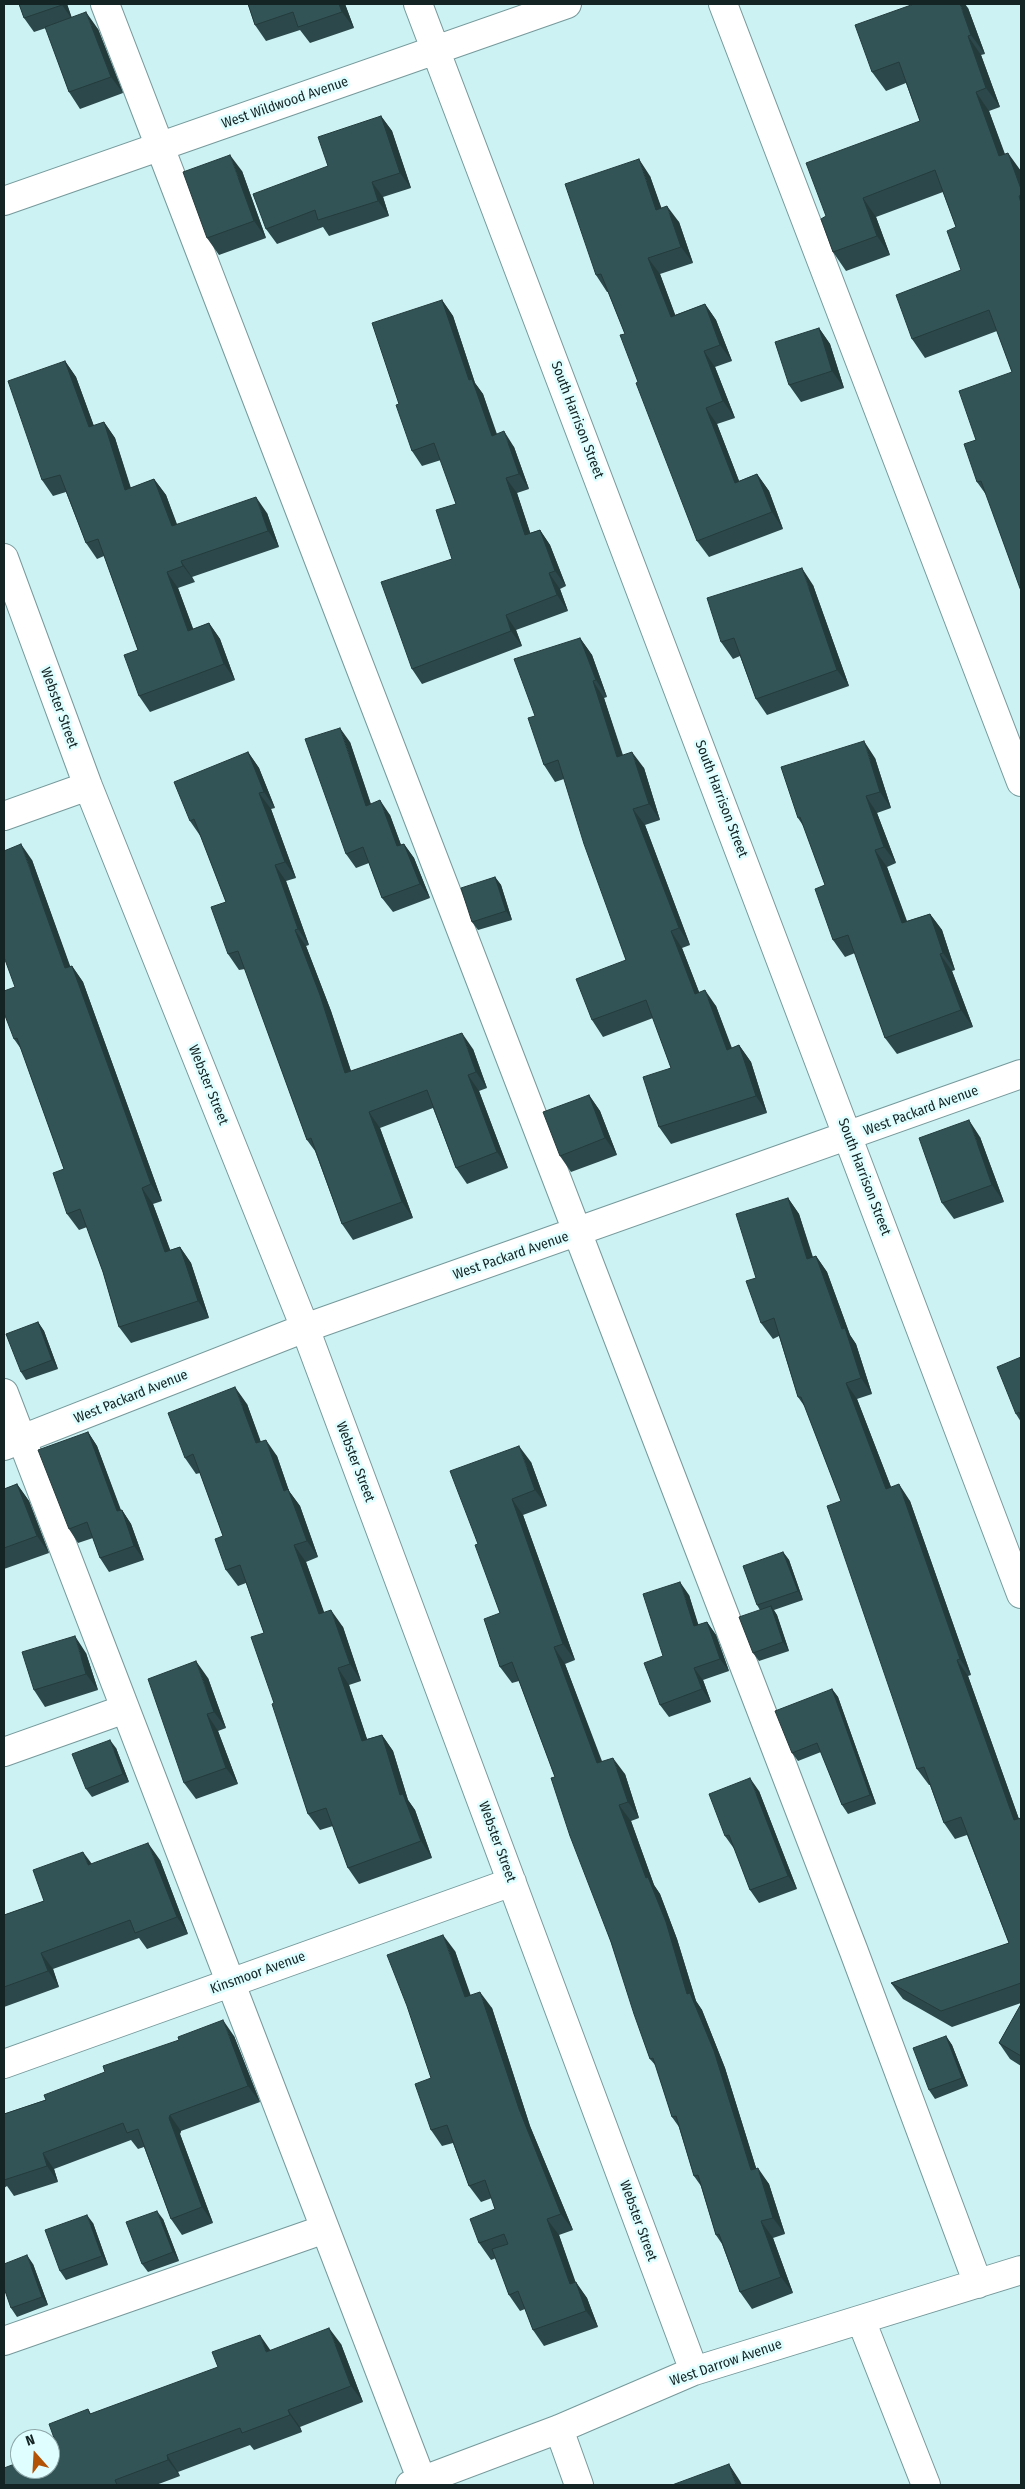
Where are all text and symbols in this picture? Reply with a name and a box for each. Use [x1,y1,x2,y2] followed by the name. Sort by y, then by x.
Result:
[219,73,351,133] street label: West Wildwood Avenue
[547,359,607,481] street label: South Harrison Street
[37,665,81,751] street label: Webster Street
[691,738,751,860] street label: South Harrison Street
[184,1043,232,1127] street label: Webster Street
[861,1082,981,1140] street label: West Packard Avenue
[834,1116,894,1238] street label: South Harrison Street
[451,1228,571,1284] street label: West Packard Avenue
[72,1367,190,1427] street label: West Packard Avenue
[332,1420,378,1504] street label: Webster Street
[475,1799,519,1885] street label: Webster Street
[208,1948,308,1998] street label: Kinsmoor Avenue
[616,2178,660,2264] street label: Webster Street
[668,2336,784,2390] street label: West Darrow Avenue
[10,2429,60,2479] north arrow
[24,2431,37,2450] text: N

